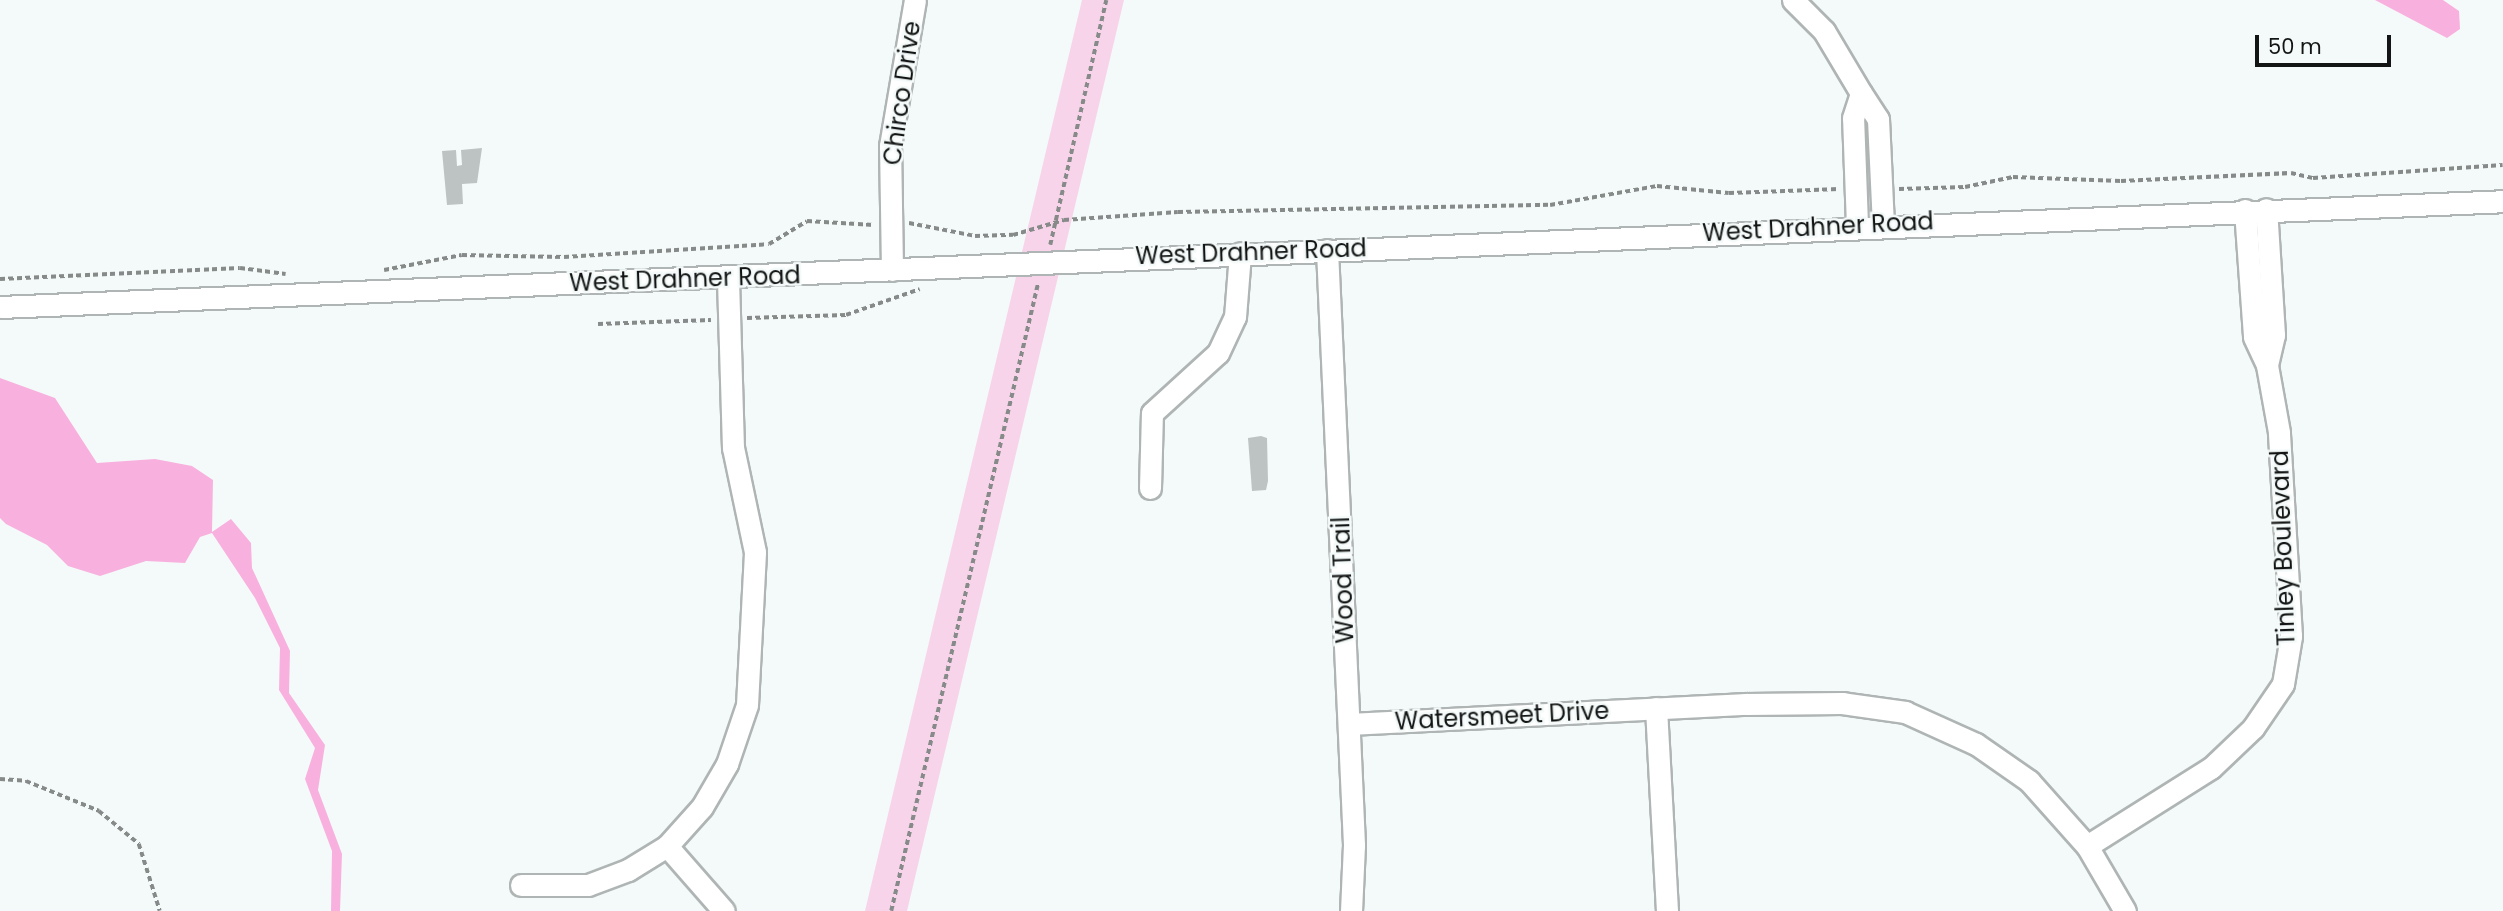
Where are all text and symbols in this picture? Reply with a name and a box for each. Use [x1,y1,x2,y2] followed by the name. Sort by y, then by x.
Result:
[878,19,926,167] street label: Chirco Drive
[2258,21,2394,65] scale bar
[2268,32,2322,61] text: 50 m
[1702,207,1934,247] street label: West Drahner Road
[1135,234,1367,270] street label: West Drahner Road
[569,261,801,297] street label: West Drahner Road
[2265,450,2301,646] street label: Tinley Boulevard
[1326,516,1360,644] street label: Wood Trail
[1394,696,1610,736] street label: Watersmeet Drive

